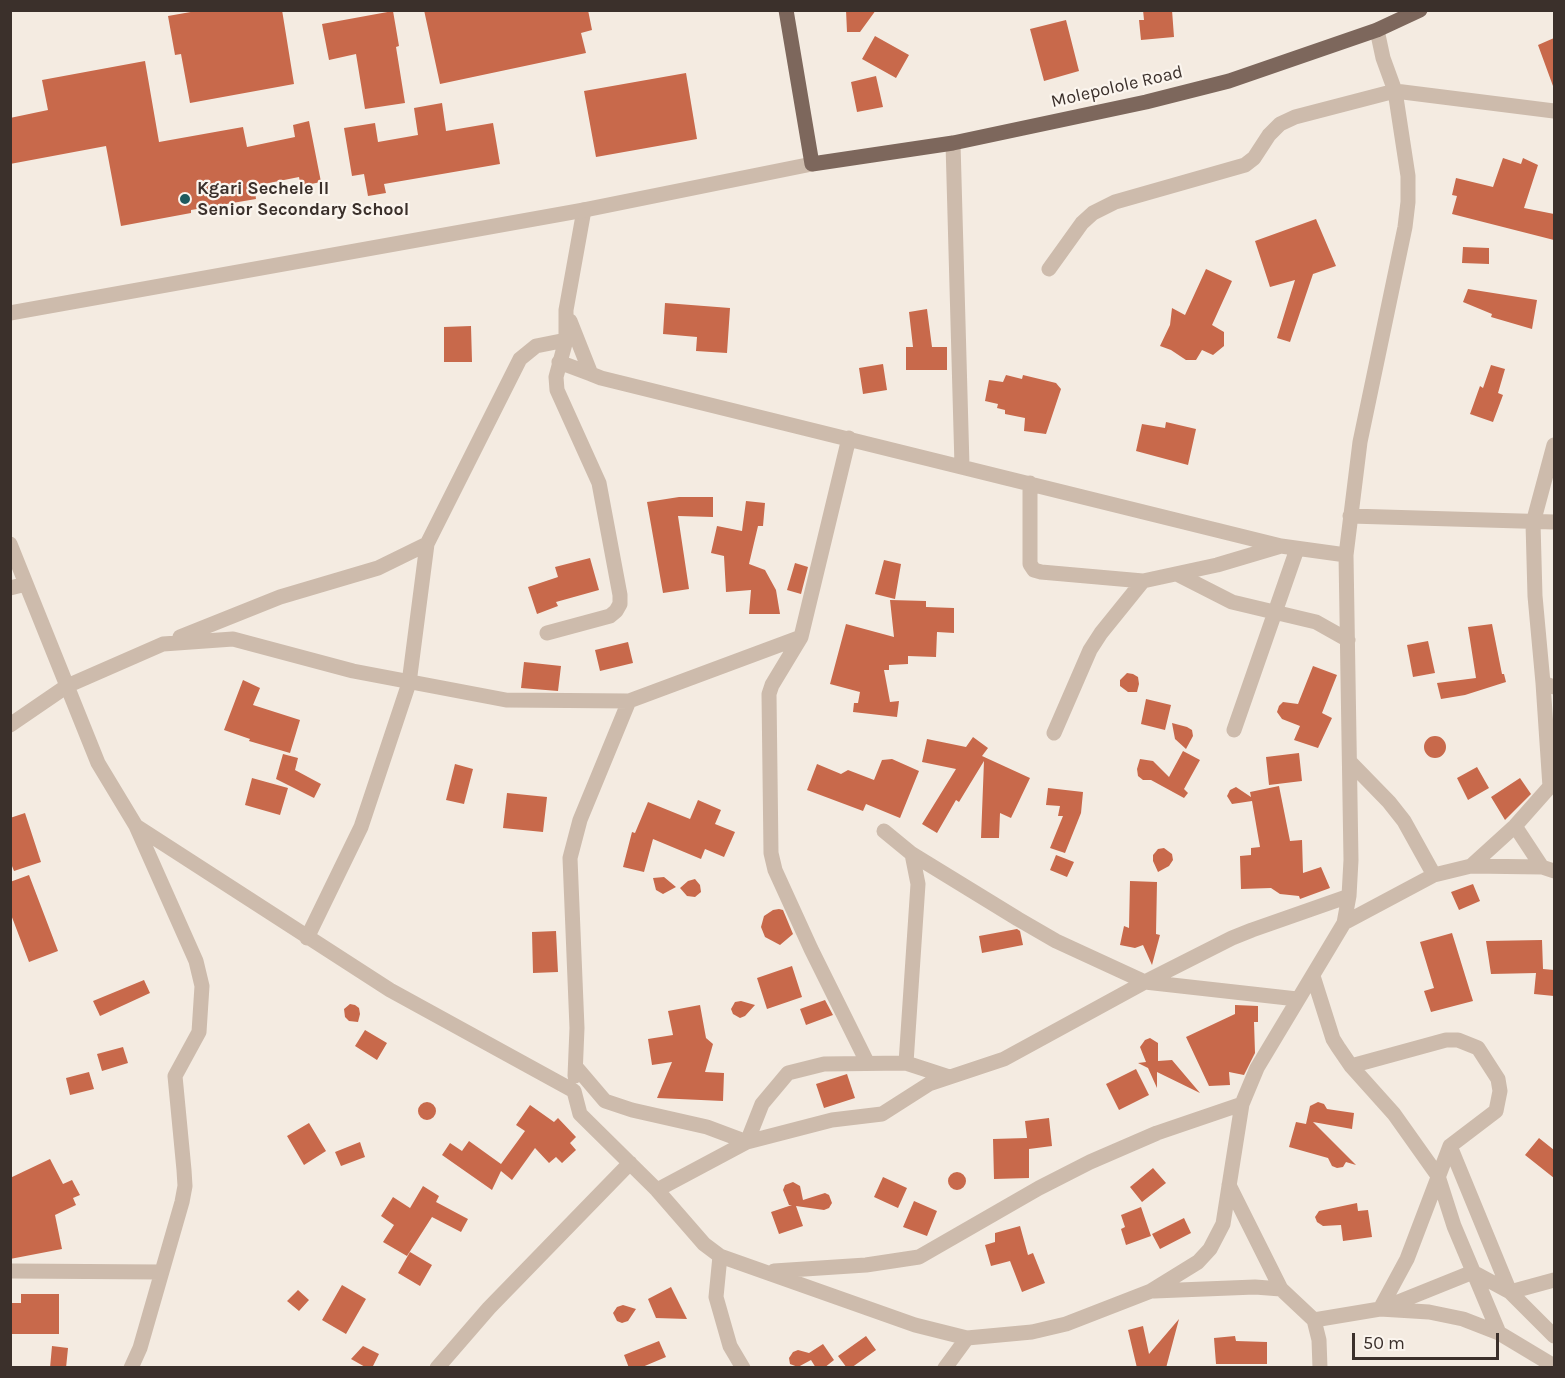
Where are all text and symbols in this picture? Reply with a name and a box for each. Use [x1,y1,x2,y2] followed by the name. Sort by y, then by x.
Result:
[1049,61,1185,113] street label: Molepolole Road
[197,178,409,220] place label: Kgari Sechele II Senior Secondary School
[178,192,192,206] marker: Kgari Sechele II Senior Secondary School
[1355,1321,1502,1359] scale bar
[1363,1332,1405,1354] text: 50 m

